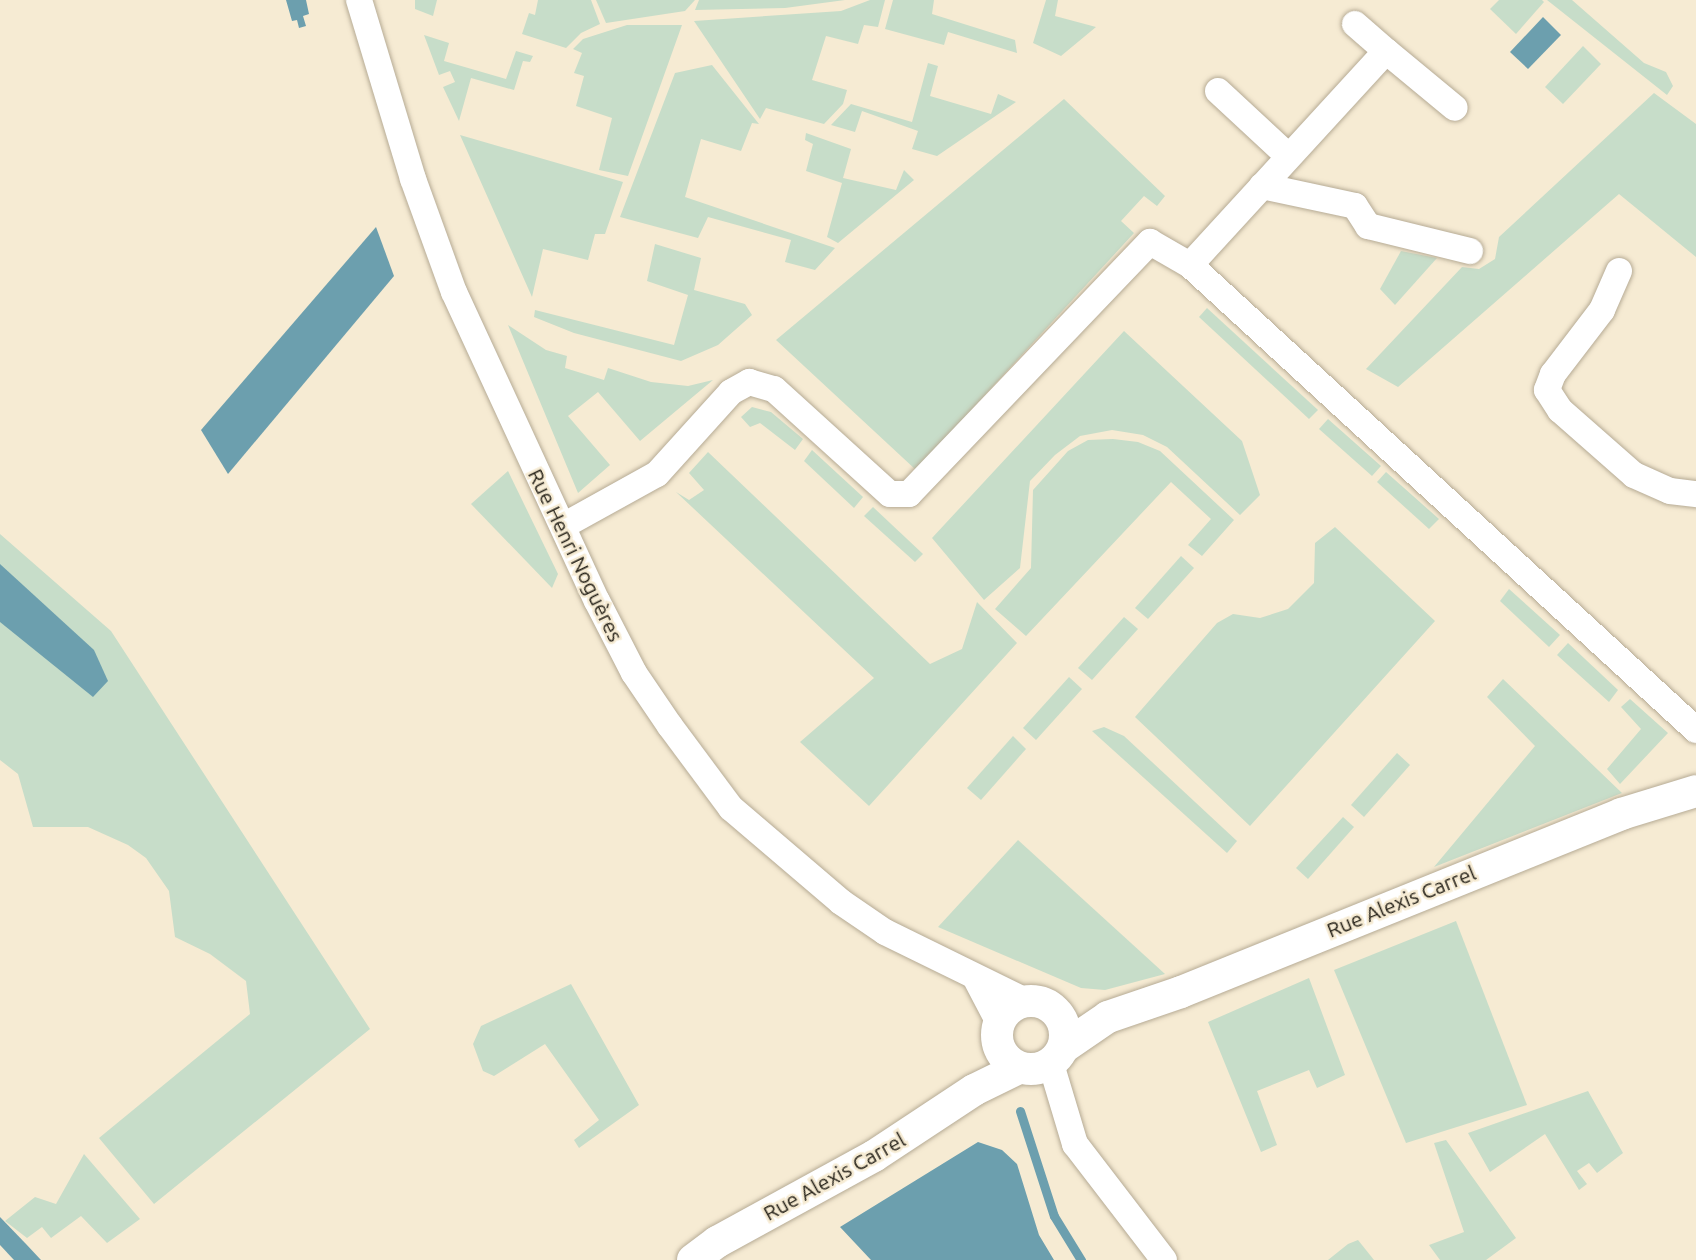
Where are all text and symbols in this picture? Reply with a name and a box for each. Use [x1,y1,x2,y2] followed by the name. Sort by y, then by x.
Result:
[523,464,629,646] street label: Rue Henri Noguères
[1323,860,1479,942] street label: Rue Alexis Carrel
[759,1127,909,1225] street label: Rue Alexis Carrel

